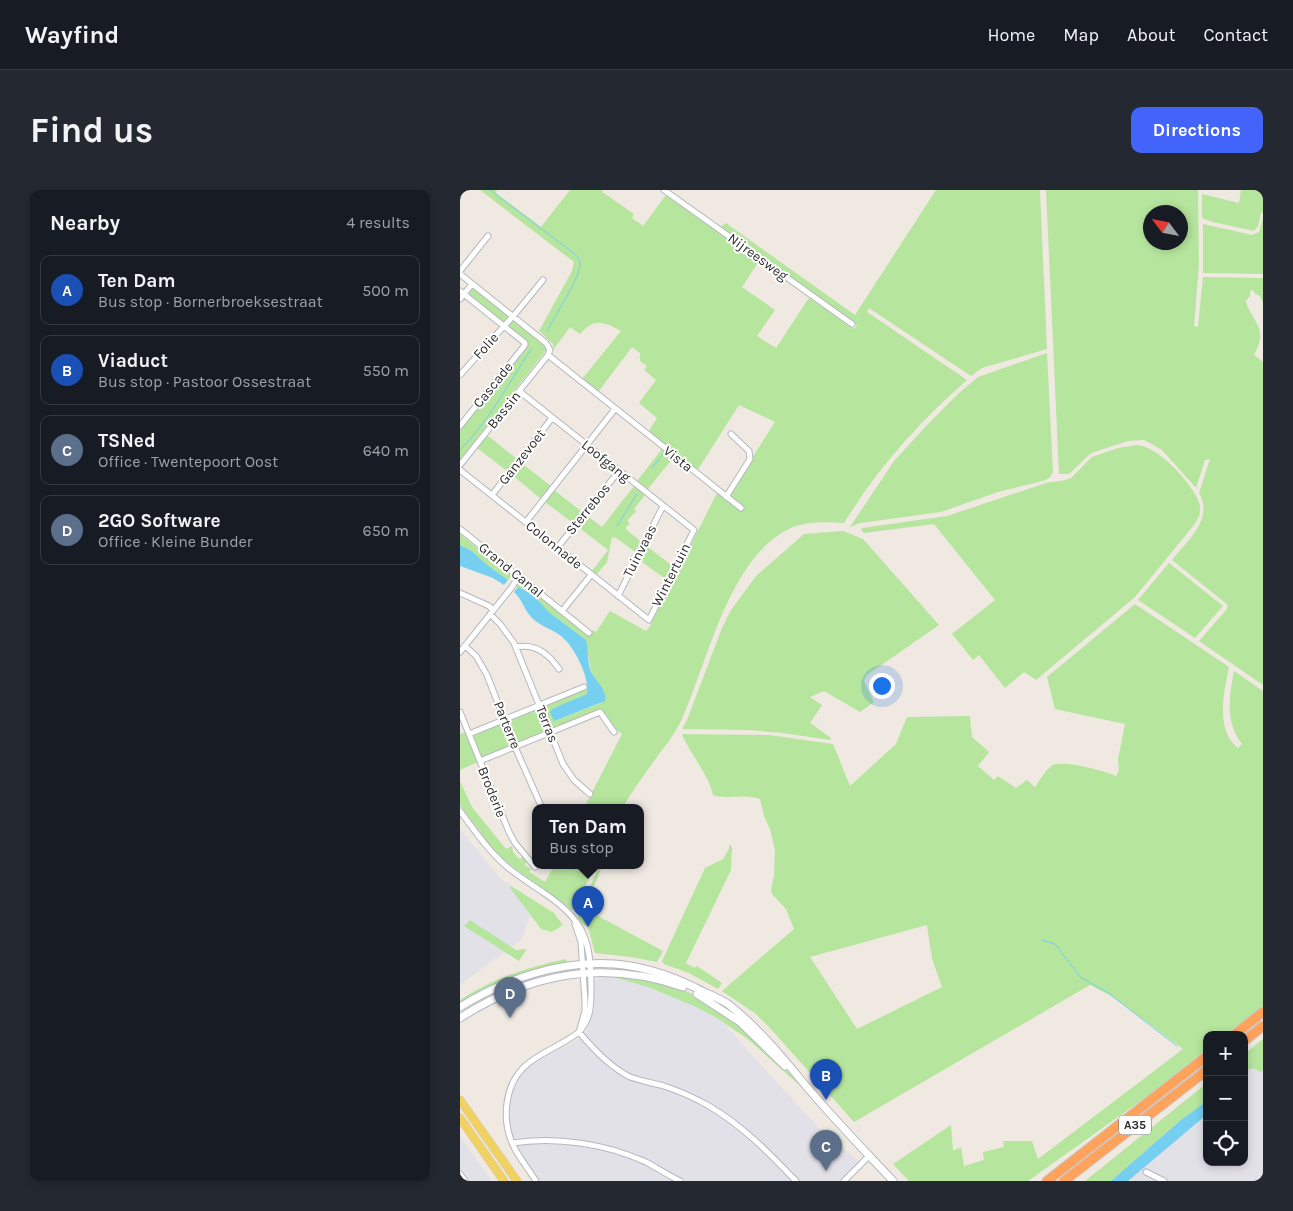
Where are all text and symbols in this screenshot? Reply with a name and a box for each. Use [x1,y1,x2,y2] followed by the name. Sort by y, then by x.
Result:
[25,21,119,49] text: Wayfind
[987,24,1035,46] text: Home
[1063,24,1099,46] text: Map
[1127,24,1176,46] text: About
[1204,24,1268,46] text: Contact
[1131,107,1263,153] button: Directions
[30,110,153,151] text: Find us
[1143,205,1188,250] north arrow
[50,211,120,235] text: Nearby
[346,213,410,232] text: 4 results
[725,230,791,285] street label: Nijreesweg
[98,270,175,292] text: Ten Dam
[62,281,72,300] text: A
[362,281,409,300] text: 500 m
[98,292,323,311] text: Bus stop · Bornerbroeksestraat
[470,329,502,363] street label: Folie
[98,350,168,372] text: Viaduct
[469,359,517,411] street label: Cascade
[62,361,72,380] text: B
[363,361,409,380] text: 550 m
[98,372,311,391] text: Bus stop · Pastoor Ossestraat
[484,388,524,432] street label: Bassin
[495,426,549,488] street label: Ganzevoet
[98,430,156,452] text: TSNed
[578,436,634,486] street label: Loofgang
[62,441,72,460] text: C
[363,441,409,460] text: 640 m
[660,442,696,476] street label: Vista
[98,452,278,471] text: Office · Twentepoort Oost
[562,480,614,538] street label: Sterrebos
[98,510,221,532] text: 2GO Software
[522,517,586,573] street label: Colonnade
[62,521,72,540] text: D
[363,521,409,540] text: 650 m
[619,522,661,580] street label: Tuinvaas
[98,532,253,551] text: Office · Kleine Bunder
[475,539,547,601] street label: Grand Canal
[648,540,694,610] street label: Wintertuin
[869,673,895,699] your location
[490,699,524,751] street label: Parterre
[532,703,562,745] street label: Terras
[474,764,510,820] street label: Broderie
[532,804,644,869] popup
[549,816,627,838] text: Ten Dam
[549,838,614,857] text: Bus stop
[572,886,604,927] pin: A
[494,977,526,1018] pin: D
[1203,1031,1248,1166] map controls
[1203,1031,1248,1076] button: +
[810,1059,842,1100] pin: B
[1203,1076,1248,1121] button: −
[1119,1116,1151,1134] road number: A35
[1203,1121,1248,1166] button: locate
[810,1130,842,1171] pin: C

